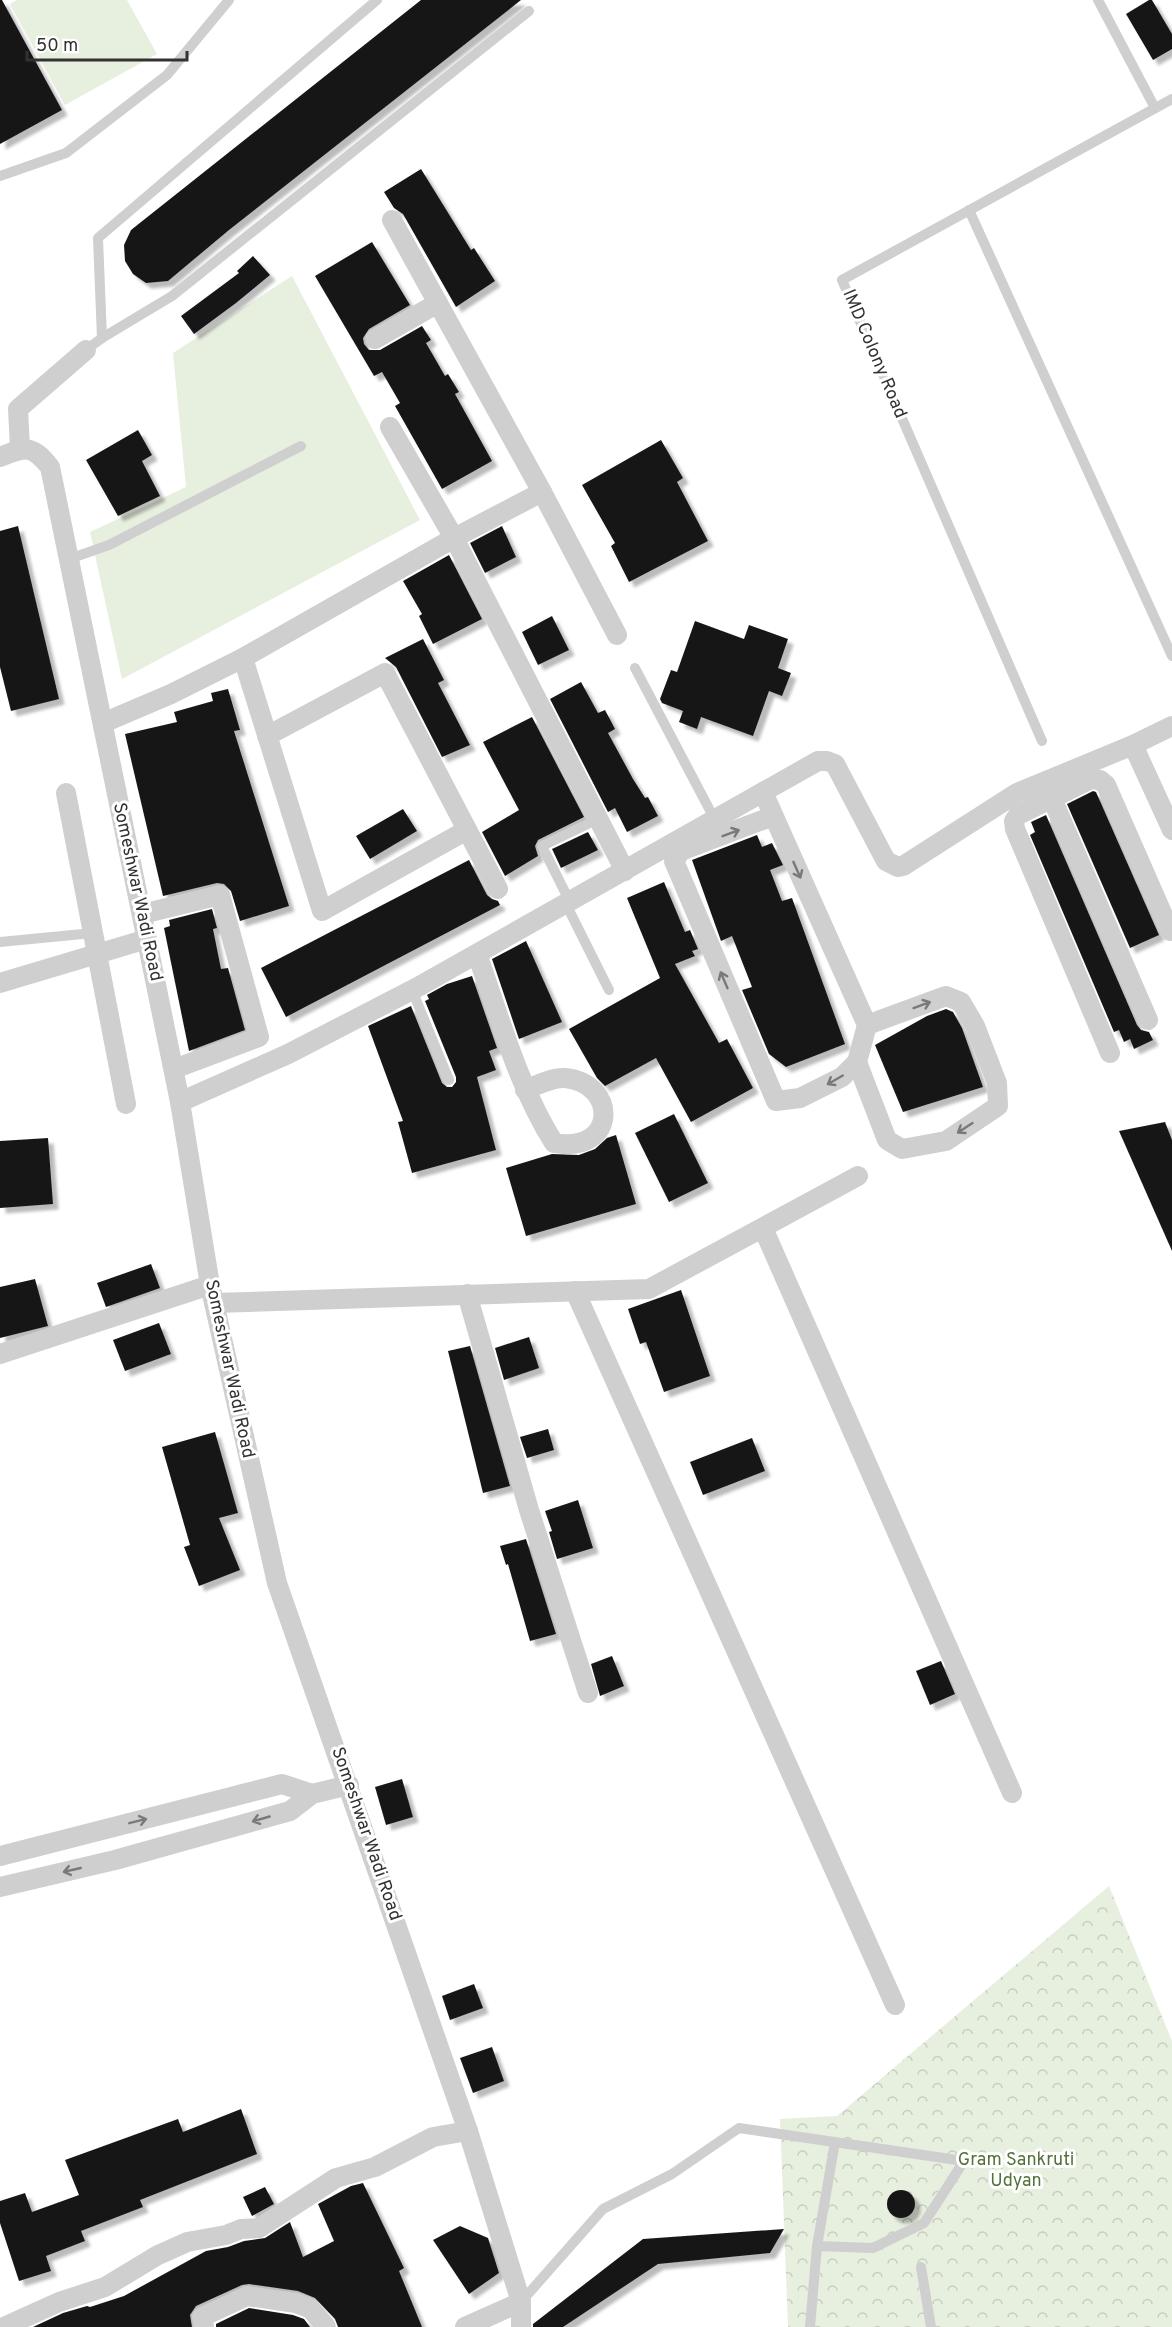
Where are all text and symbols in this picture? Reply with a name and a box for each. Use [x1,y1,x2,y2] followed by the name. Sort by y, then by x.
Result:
[27,24,188,62] scale bar
[36,35,78,58] text: 50 m
[836,286,912,422] street label: IMD Colony Road
[107,801,167,983] street label: Someshwar Wadi Road
[721,826,739,837] one-way arrow
[792,860,803,878] one-way arrow
[718,972,730,990] one-way arrow
[912,998,930,1009] one-way arrow
[827,1074,844,1086] one-way arrow
[957,1122,973,1134] one-way arrow
[199,1278,259,1460] street label: Someshwar Wadi Road
[325,1744,407,1924] street label: Someshwar Wadi Road
[251,1814,270,1826] one-way arrow
[128,1815,147,1827] one-way arrow
[63,1865,82,1876] one-way arrow
[958,2149,1074,2193] park label: Gram Sankruti Udyan

